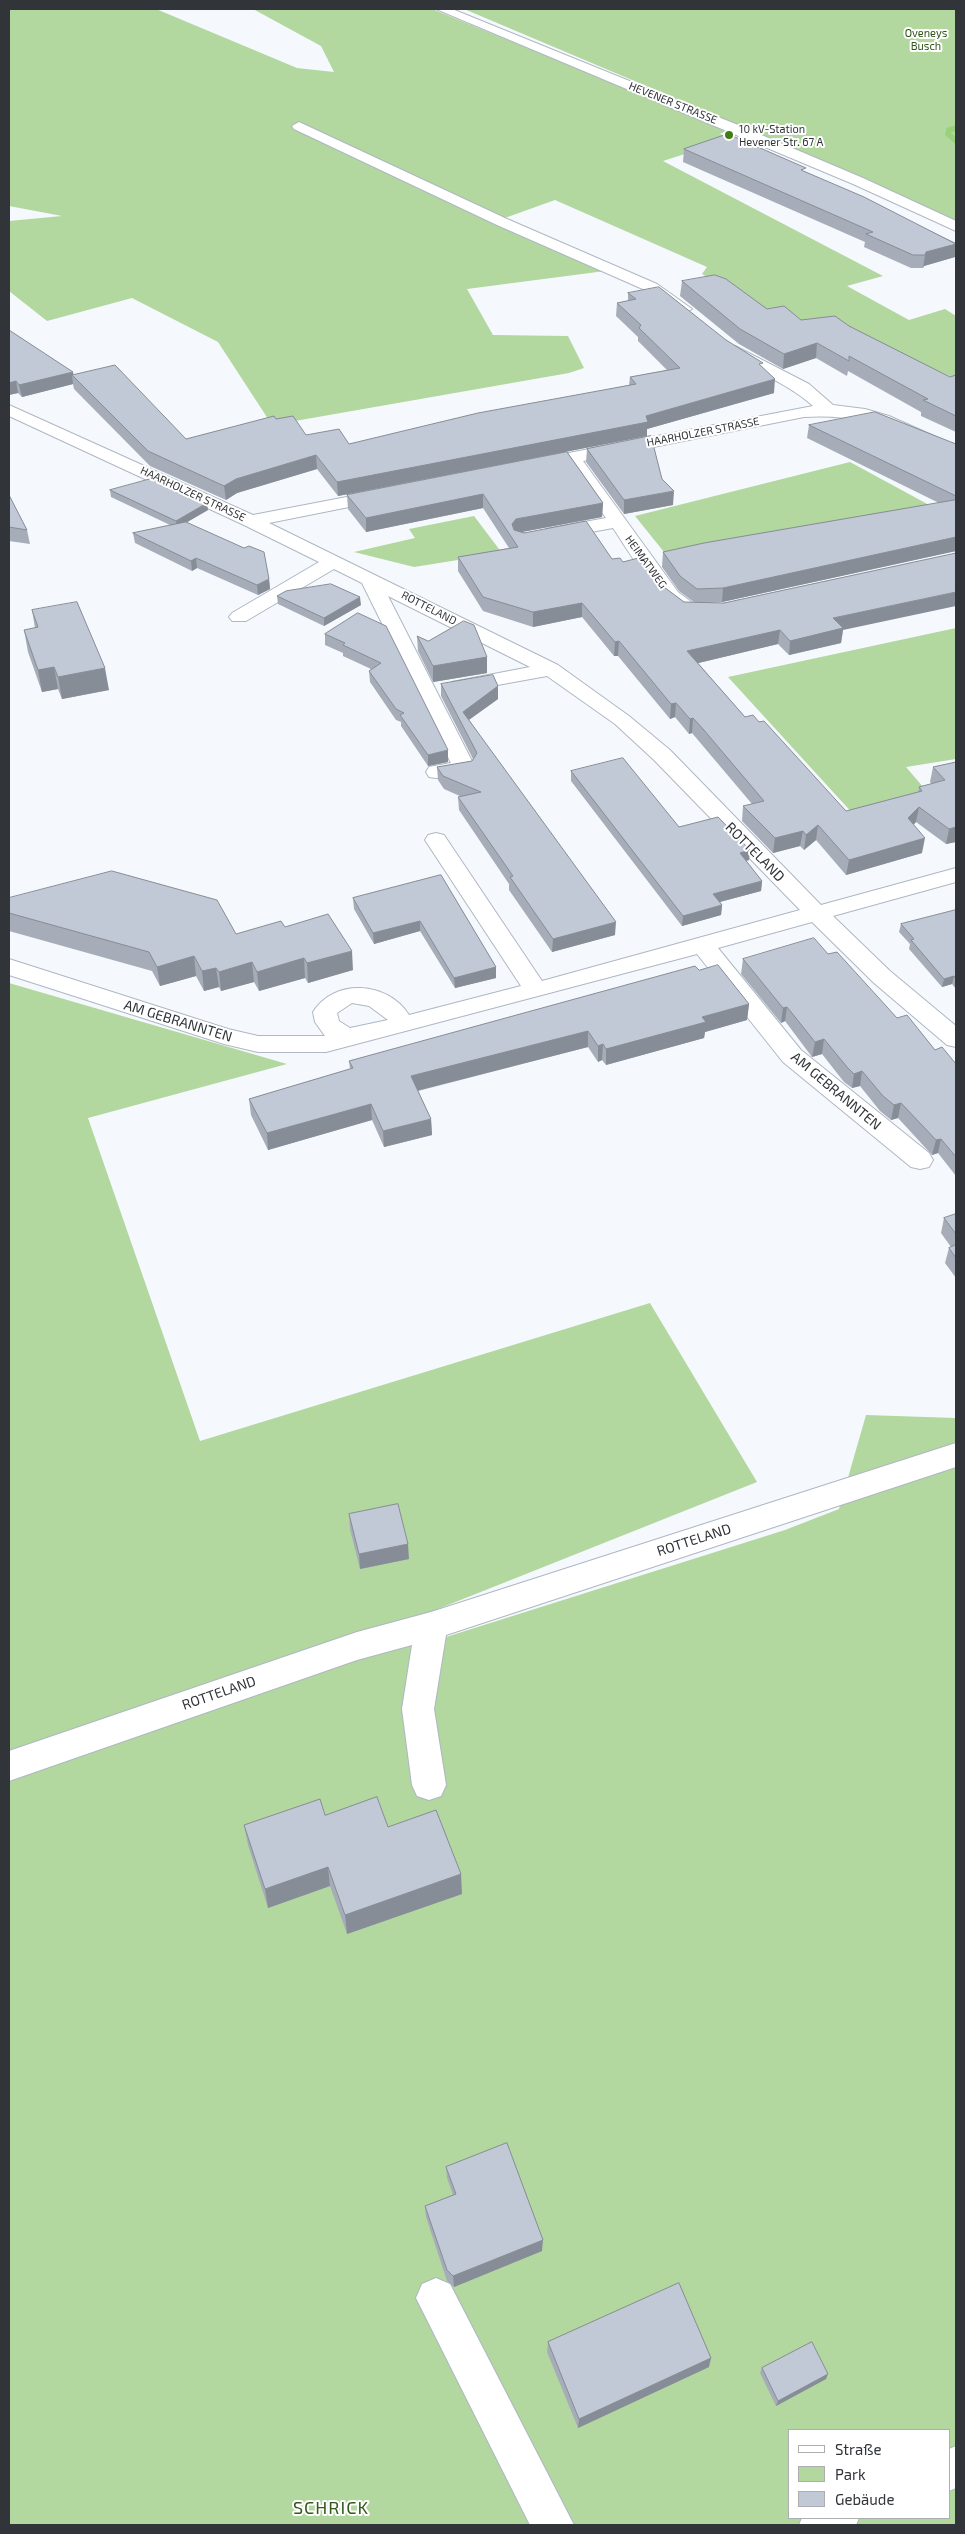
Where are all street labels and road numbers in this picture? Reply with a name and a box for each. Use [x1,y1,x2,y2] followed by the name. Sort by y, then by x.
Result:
[627,79,719,127] street label: HEVENER STRASSE
[646,415,760,449] street label: HAARHOLZER STRASSE
[138,464,248,524] street label: HAARHOLZER STRASSE
[622,533,670,591] street label: HEIMATWEG
[399,588,459,628] street label: ROTTELAND
[722,819,788,885] street label: ROTTELAND
[122,997,234,1045] street label: AM GEBRANNTEN
[788,1048,884,1134] street label: AM GEBRANNTEN
[655,1520,733,1560] street label: ROTTELAND
[180,1673,258,1713] street label: ROTTELAND

